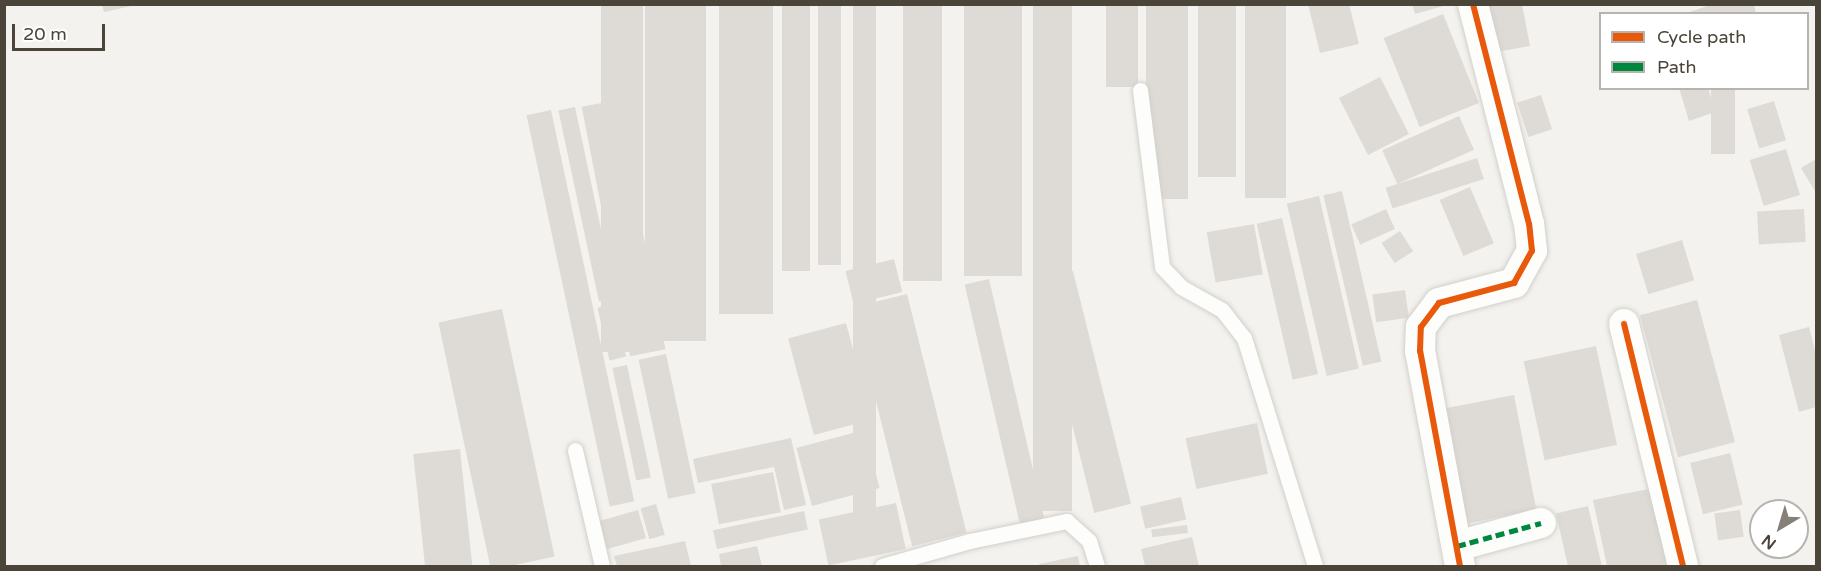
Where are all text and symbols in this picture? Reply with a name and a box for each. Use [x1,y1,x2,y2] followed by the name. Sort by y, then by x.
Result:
[15,12,108,50] scale bar
[1599,12,1809,90] legend
[23,23,67,45] text: 20 m
[1657,26,1746,48] text: Cycle path
[1657,56,1696,78] text: Path
[1749,499,1809,559] north arrow
[1758,530,1780,553] text: N

